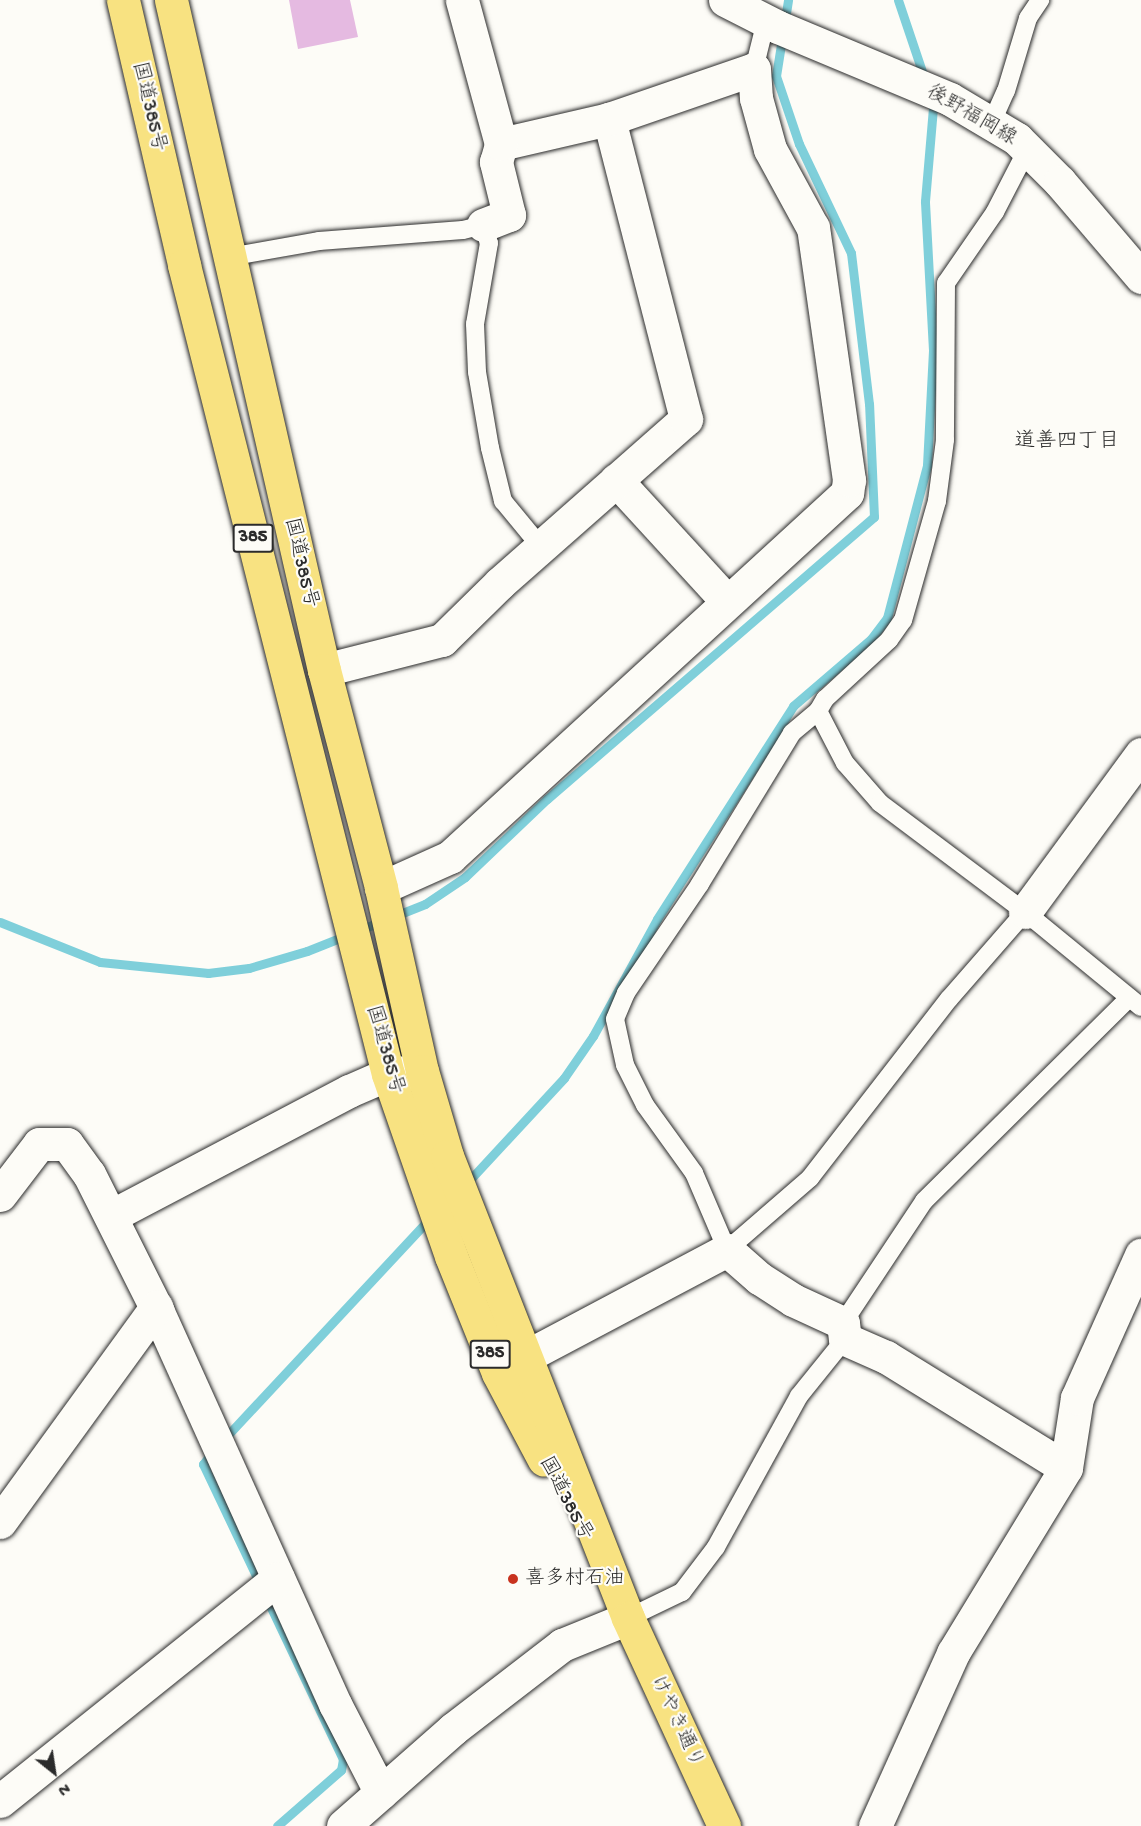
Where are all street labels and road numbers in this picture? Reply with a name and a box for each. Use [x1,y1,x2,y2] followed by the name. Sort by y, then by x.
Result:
[126,60,170,154] street label: 国道385号
[922,81,1020,151] street label: 後野福岡線
[278,516,322,610] street label: 国道385号
[232,523,274,553] road number: 385
[360,1003,408,1097] street label: 国道385号
[469,1339,511,1369] road number: 385
[533,1453,597,1545] street label: 国道385号
[644,1672,708,1772] street label: けやき通り

